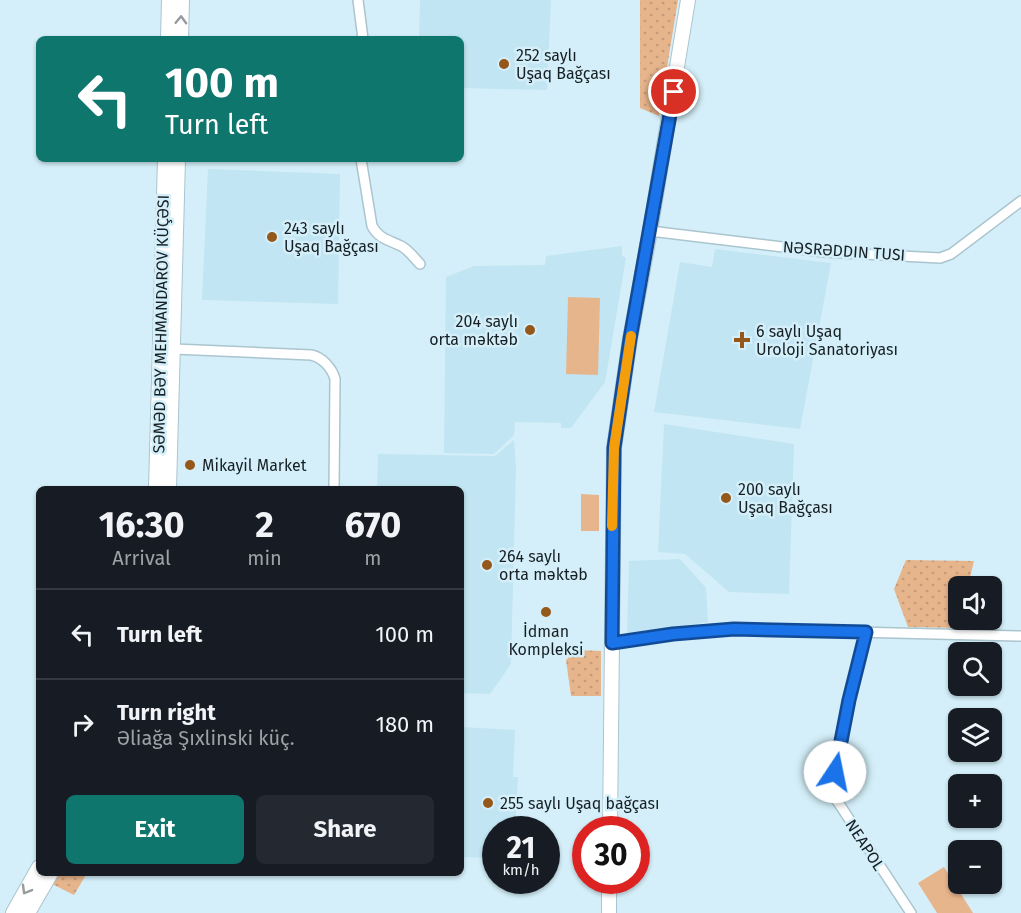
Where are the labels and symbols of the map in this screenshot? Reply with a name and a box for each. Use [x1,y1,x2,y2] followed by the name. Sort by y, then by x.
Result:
[175,15,188,24] one-way arrow
[516,46,611,84] place label: 252 saylı Uşaq Bağçası
[497,57,511,71] marker: 252 saylı Uşaq Bağçası
[648,66,699,117] pin
[149,195,174,453] street label: SƏMƏD BƏY MEHMANDAROV KÜÇƏSI
[284,219,379,257] place label: 243 saylı Uşaq Bağçası
[265,230,279,244] marker: 243 saylı Uşaq Bağçası
[782,237,906,265] street label: NƏSRƏDDIN TUSI
[429,312,518,349] place label: 204 saylı orta məktəb
[756,322,898,359] place label: 6 saylı Uşaq Uroloji Sanatoriyası
[523,323,537,337] marker: 204 saylı orta məktəb
[733,331,751,349] marker: 6 saylı Uşaq Uroloji Sanatoriyası
[202,456,307,475] place label: Mikayil Market
[183,458,197,472] marker: Mikayil Market
[738,480,833,518] place label: 200 saylı Uşaq Bağçası
[719,491,733,505] marker: 200 saylı Uşaq Bağçası
[499,547,588,584] place label: 264 saylı orta məktəb
[480,558,494,572] marker: 264 saylı orta məktəb
[539,605,553,619] marker: İdman Kompleksi
[508,621,584,659] place label: İdman Kompleksi
[803,740,867,804] position arrow
[500,794,660,814] place label: 255 saylı Uşaq bağçası
[481,796,495,810] marker: 255 saylı Uşaq bağçası
[572,816,650,894] speed limit sign: 30
[842,816,889,874] street label: NEAPOL
[22,884,33,894] one-way arrow

